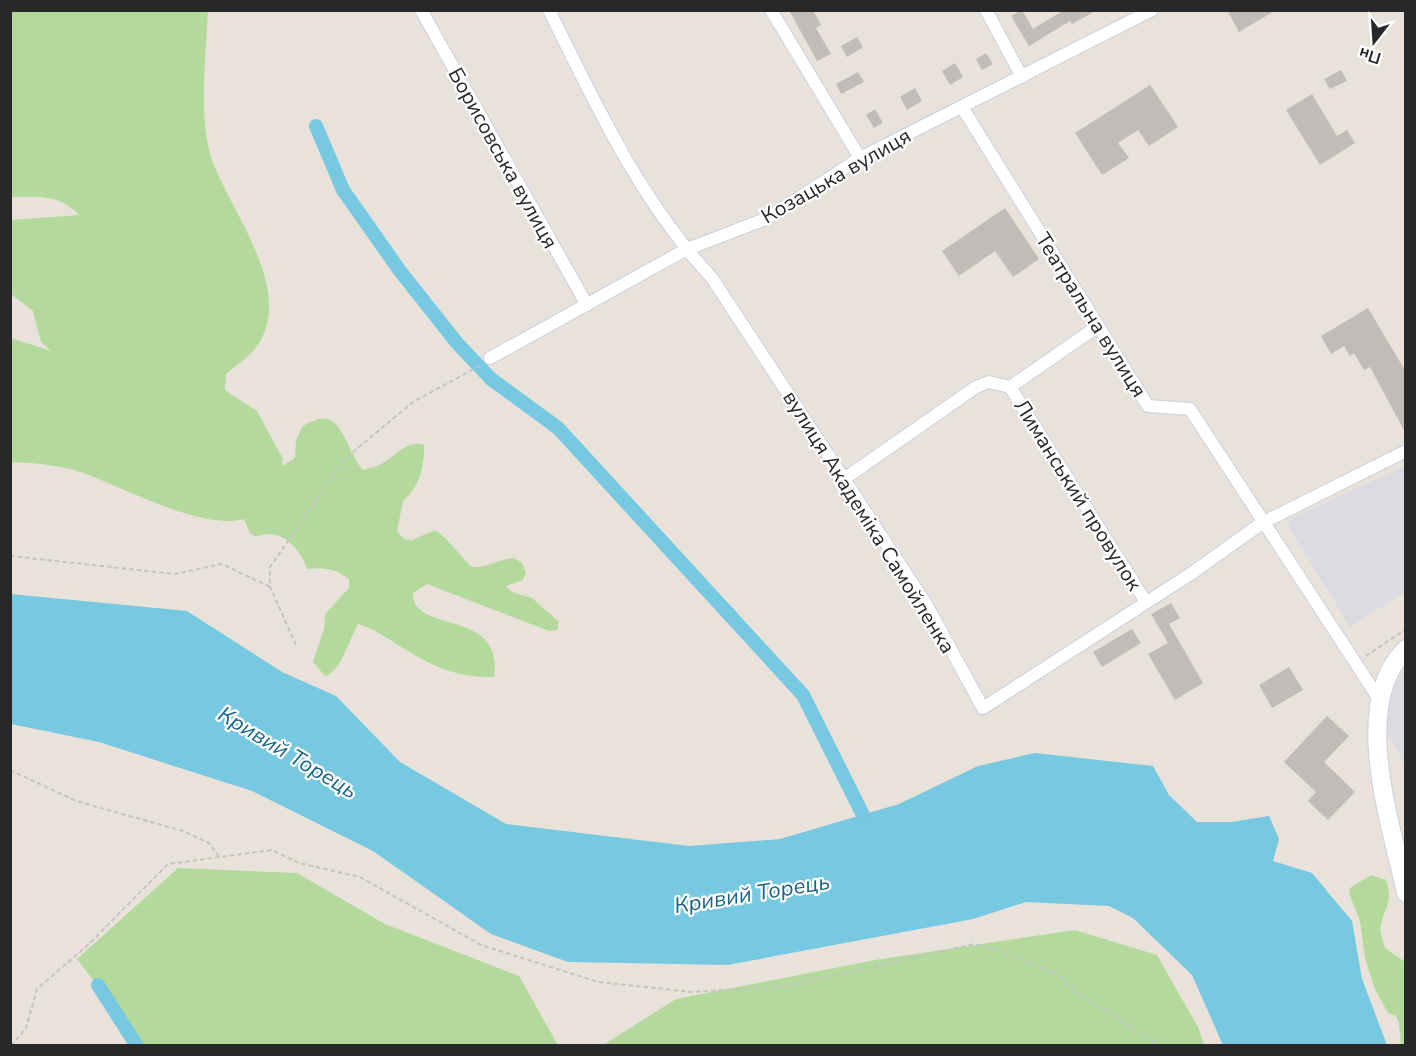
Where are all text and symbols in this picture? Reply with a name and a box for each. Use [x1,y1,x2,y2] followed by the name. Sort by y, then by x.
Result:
[1344,12,1404,72] north arrow
[1356,42,1384,69] text: Пн
[442,63,564,253] street label: Борисовська вулиця
[756,122,916,230] street label: Козацька вулиця
[1029,227,1153,403] street label: Театральна вулиця
[776,385,962,659] street label: вулиця Академіка Самойленка
[1008,394,1149,597] street label: Лиманський провулок
[212,699,363,806] water label: Кривий Торець
[672,867,832,921] water label: Кривий Торець

